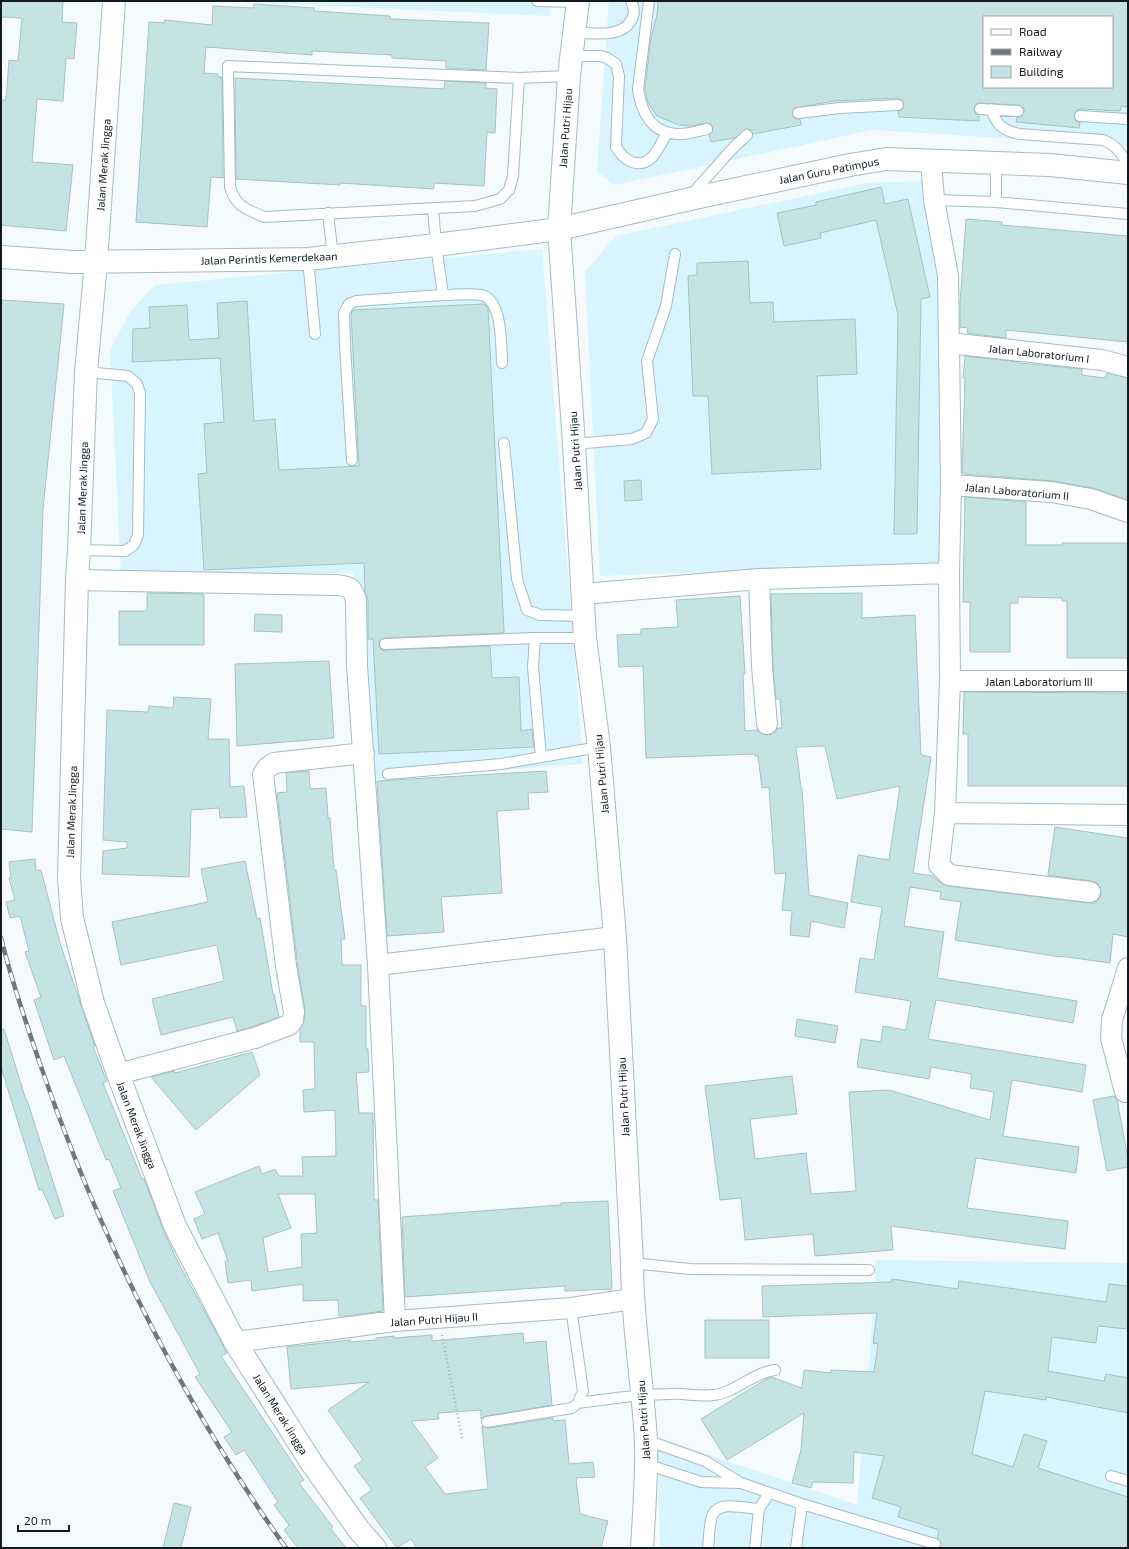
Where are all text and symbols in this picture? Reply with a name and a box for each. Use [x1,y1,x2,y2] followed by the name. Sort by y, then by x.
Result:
[983,16,1113,88] legend
[1019,24,1047,38] text: Road
[1019,44,1063,58] text: Railway
[1019,64,1064,78] text: Building
[556,88,575,168] street label: Jalan Putri Hijau
[93,118,113,212] street label: Jalan Merak Jingga
[778,154,880,186] street label: Jalan Guru Patimpus
[200,249,338,267] street label: Jalan Perintis Kemerdekaan
[988,341,1090,365] street label: Jalan Laboratorium I
[566,411,585,491] street label: Jalan Putri Hijau
[74,441,90,535] street label: Jalan Merak Jingga
[964,480,1070,502] street label: Jalan Laboratorium II
[985,675,1093,688] street label: Jalan Laboratorium III
[591,734,612,814] street label: Jalan Putri Hijau
[63,765,79,859] street label: Jalan Merak Jingga
[614,1057,633,1137] street label: Jalan Putri Hijau
[114,1079,160,1171] street label: Jalan Merak Jingga
[390,1309,478,1330] street label: Jalan Putri Hijau II
[251,1371,311,1457] street label: Jalan Merak Jingga
[634,1380,653,1460] street label: Jalan Putri Hijau
[18,1507,69,1533] scale bar
[24,1513,51,1527] text: 20 m

